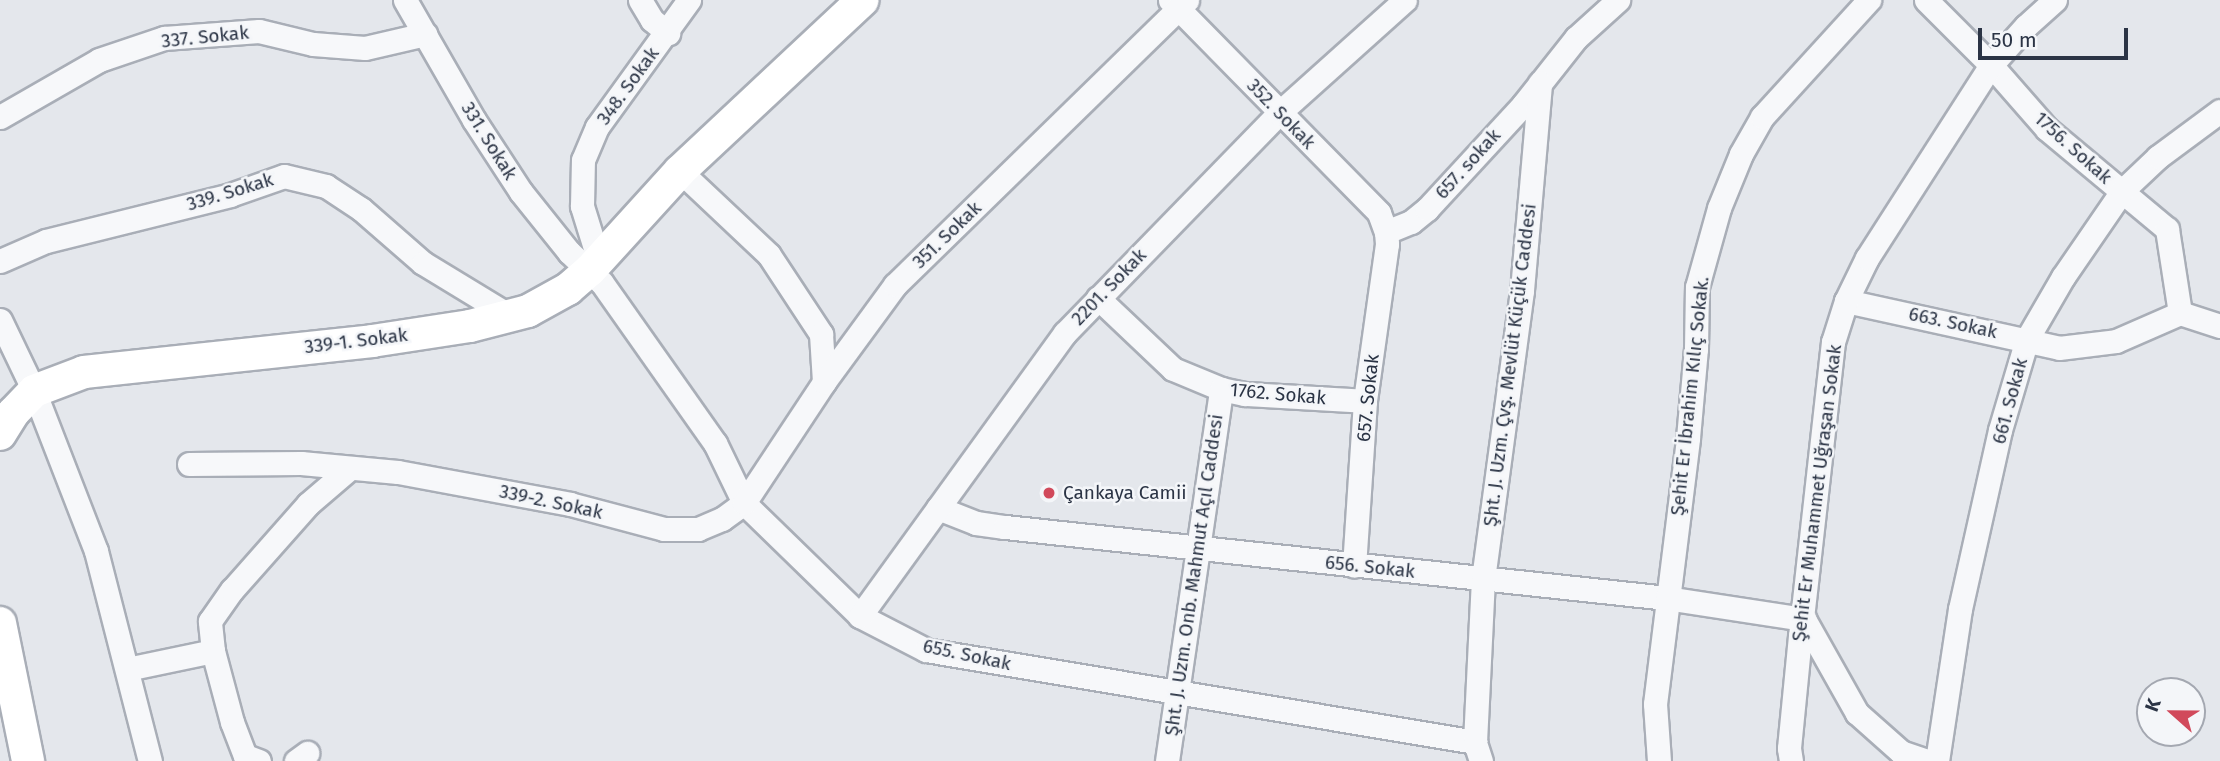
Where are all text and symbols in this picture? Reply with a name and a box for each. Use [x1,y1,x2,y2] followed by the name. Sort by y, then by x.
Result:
[1982,14,2132,58] scale bar
[160,21,250,53] street label: 337. Sokak
[1991,27,2037,53] text: 50 m
[592,43,664,129] street label: 348. Sokak
[1242,74,1320,154] street label: 352. Sokak
[456,98,522,184] street label: 331. Sokak
[2029,107,2117,189] street label: 1756. Sokak
[1431,124,1505,204] street label: 657. sokak
[184,168,276,216] street label: 339. Sokak
[908,197,986,273] street label: 351. Sokak
[1479,202,1541,528] street label: Şht. J. Uzm. Çvş. Mevlüt Küçük Caddesi
[1067,244,1151,330] street label: 2201. Sokak
[1666,275,1714,517] street label: Şehit Er İbrahim Kılıç Sokak.
[1907,302,1999,344] street label: 663. Sokak
[303,323,409,359] street label: 339-1. Sokak
[1787,343,1847,643] street label: Şehit Er Muhammet Uğraşan Sokak
[1352,353,1384,443] street label: 657. Sokak
[1988,355,2032,447] street label: 661. Sokak
[1229,378,1327,410] street label: 1762. Sokak
[1160,413,1228,737] street label: Şht. J. Uzm. Onb. Mahmut Açıl Caddesi
[497,480,605,524] street label: 339-2. Sokak
[1063,482,1187,504] place label: Çankaya Camii
[1041,485,1057,501] marker: Çankaya Camii
[1324,551,1416,583] street label: 656. Sokak
[921,635,1013,675] street label: 655. Sokak
[2136,677,2206,747] north arrow
[2140,695,2166,715] text: K

